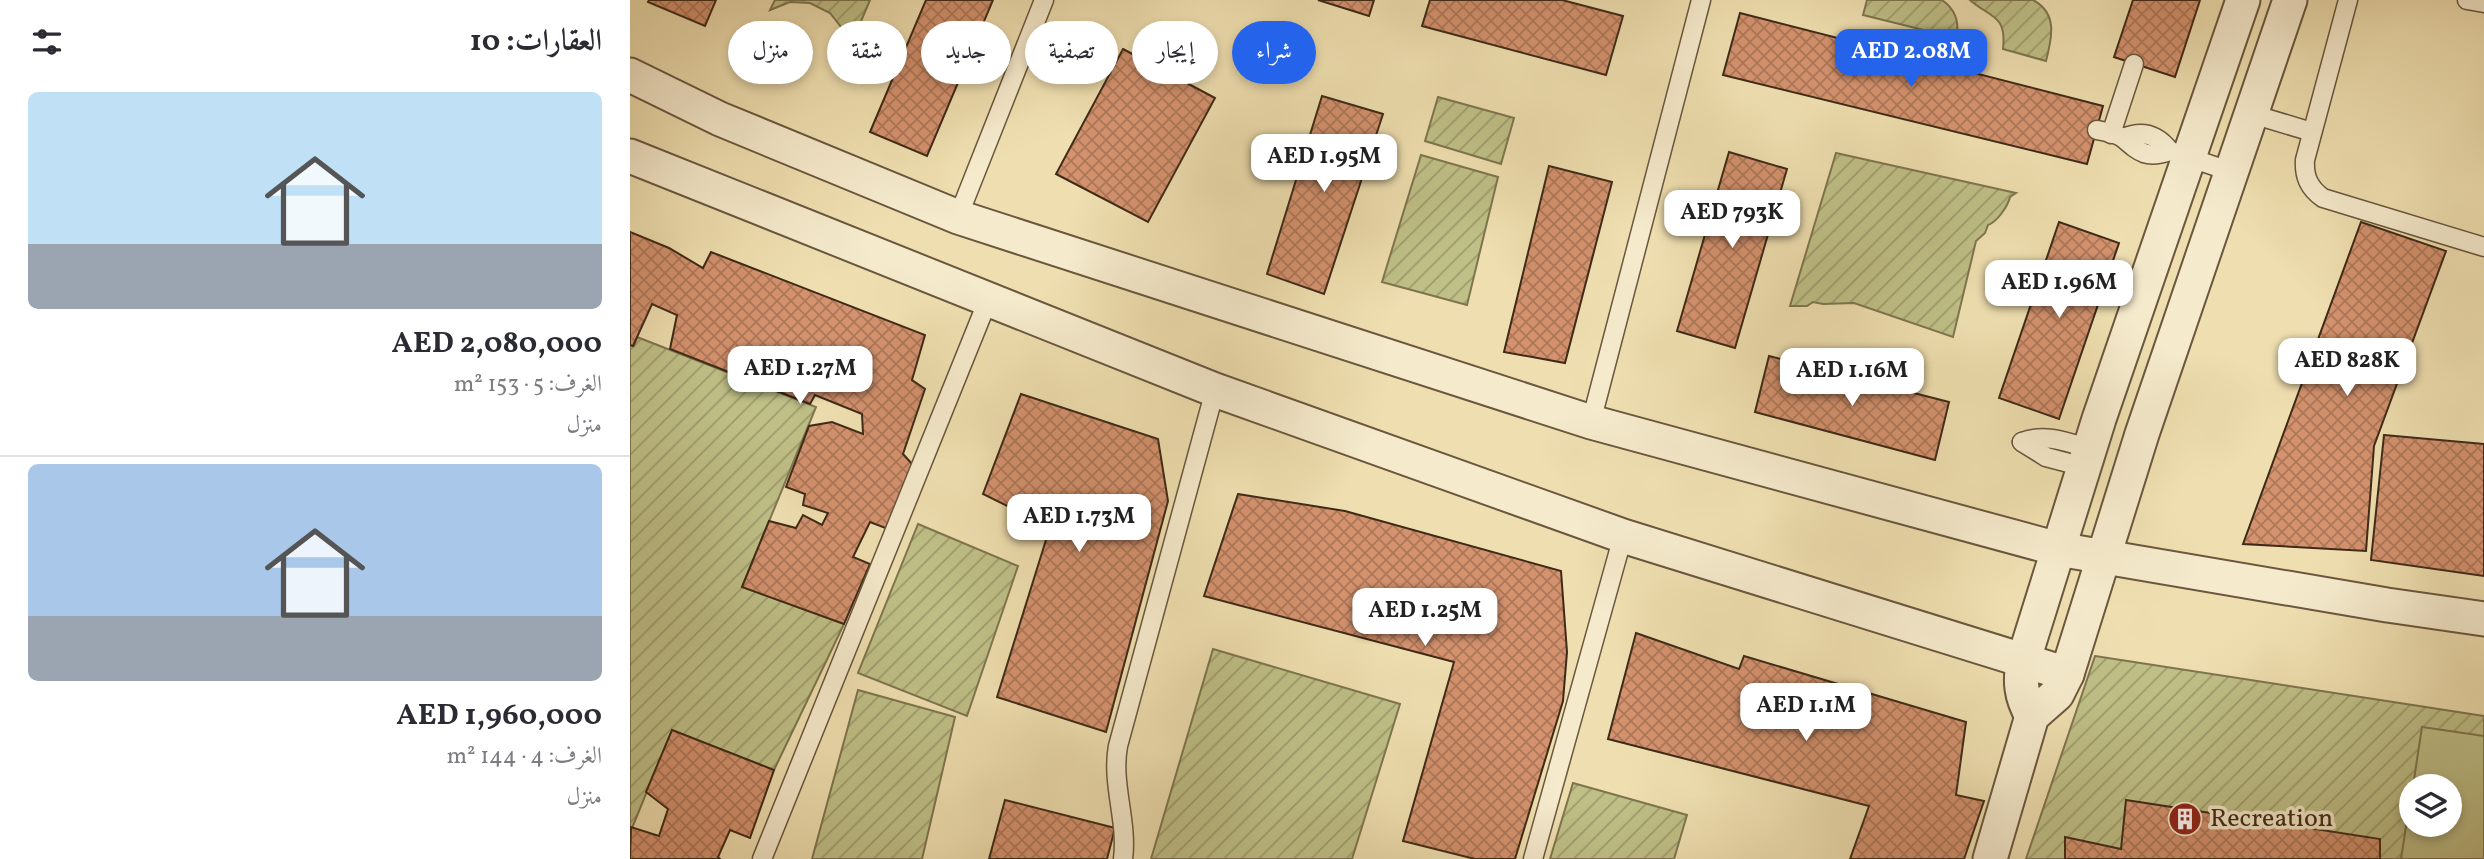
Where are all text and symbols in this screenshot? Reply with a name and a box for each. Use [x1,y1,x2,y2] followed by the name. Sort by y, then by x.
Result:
[470,21,602,63] text: العقارات: 10
[728,21,813,84] chip: منزل
[827,21,907,84] chip: شقة
[921,21,1011,84] chip: جديد
[1025,21,1118,84] chip: تصفية
[1132,21,1218,84] chip: إيجار
[1232,21,1316,84] chip: شراء
[28,23,66,61] icon: filters
[1831,29,1991,89] pin: AED 2.08M
[1851,36,1971,68] text: AED 2.08M
[1244,134,1404,194] pin: AED 1.95M
[252,138,378,264] icon: home
[1267,141,1381,173] text: AED 1.95M
[1660,190,1804,250] pin: AED 793K
[1680,197,1784,229] text: AED 793K
[1979,260,2139,320] pin: AED 1.96M
[2001,267,2117,299] text: AED 1.96M
[392,323,602,365] text: AED 2,080,000
[2275,338,2419,398] pin: AED 828K
[2294,345,2400,377] text: AED 828K
[720,346,880,406] pin: AED 1.27M
[1772,348,1932,408] pin: AED 1.16M
[744,353,856,385] text: AED 1.27M
[1796,355,1908,387] text: AED 1.16M
[454,369,602,401] text: الغرف: 5 · 153 m²
[567,410,602,442] text: منزل
[999,494,1159,554] pin: AED 1.73M
[1023,501,1135,533] text: AED 1.73M
[252,510,378,636] icon: home
[1345,588,1505,648] pin: AED 1.25M
[1368,595,1482,627] text: AED 1.25M
[1734,684,1878,743] pin: AED 1.1M
[1756,690,1856,722] text: AED 1.1M
[396,695,602,737] text: AED 1,960,000
[447,741,602,773] text: الغرف: 4 · 144 m²
[2399,774,2462,837] map controls
[2399,774,2462,837] button: layers
[567,782,602,814] text: منزل
[2166,800,2204,838] building icon: Recreation
[2210,801,2333,837] place label: Recreation

